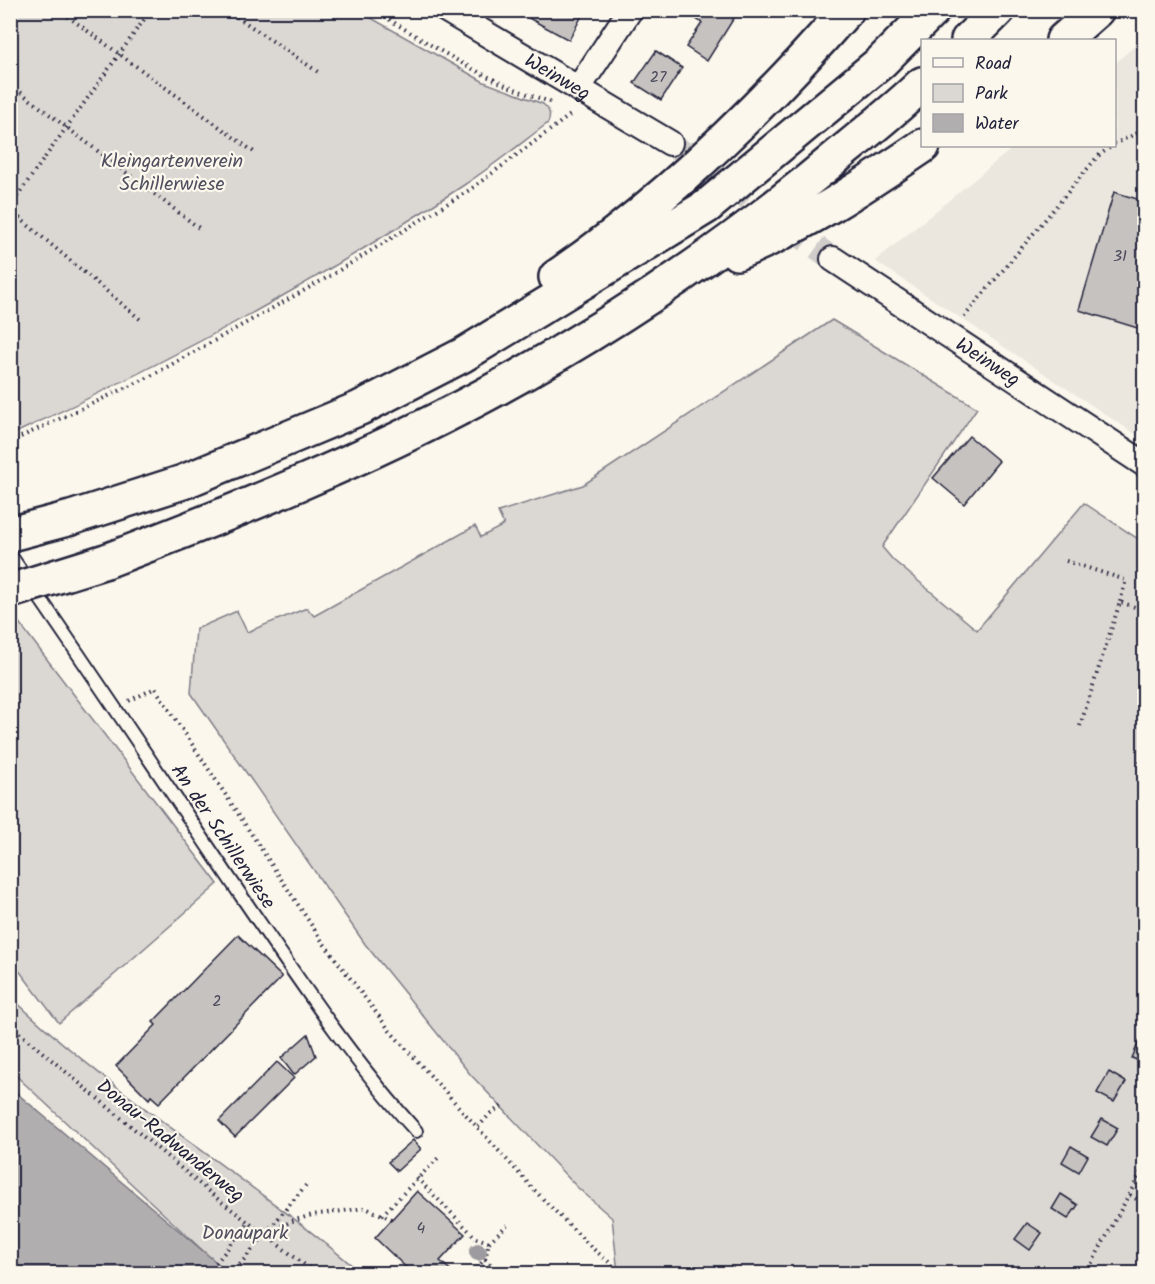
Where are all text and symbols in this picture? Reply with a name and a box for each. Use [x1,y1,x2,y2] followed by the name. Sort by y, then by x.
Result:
[921,39,1116,147] legend
[518,46,596,110] street label: Weinweg
[975,50,1012,79] text: Road
[650,65,667,90] house number: 27
[975,80,1008,109] text: Park
[975,110,1020,139] text: Water
[101,146,243,201] park label: Kleingartenverein Schillerwiese
[1113,244,1127,269] house number: 31
[948,330,1026,396] street label: Weinweg
[162,758,283,916] street label: An der Schillerwiese
[212,989,222,1014] house number: 2
[89,1072,251,1212] street label: Donau-Radwanderweg
[417,1216,426,1241] house number: 4
[202,1218,289,1250] park label: Donaupark

